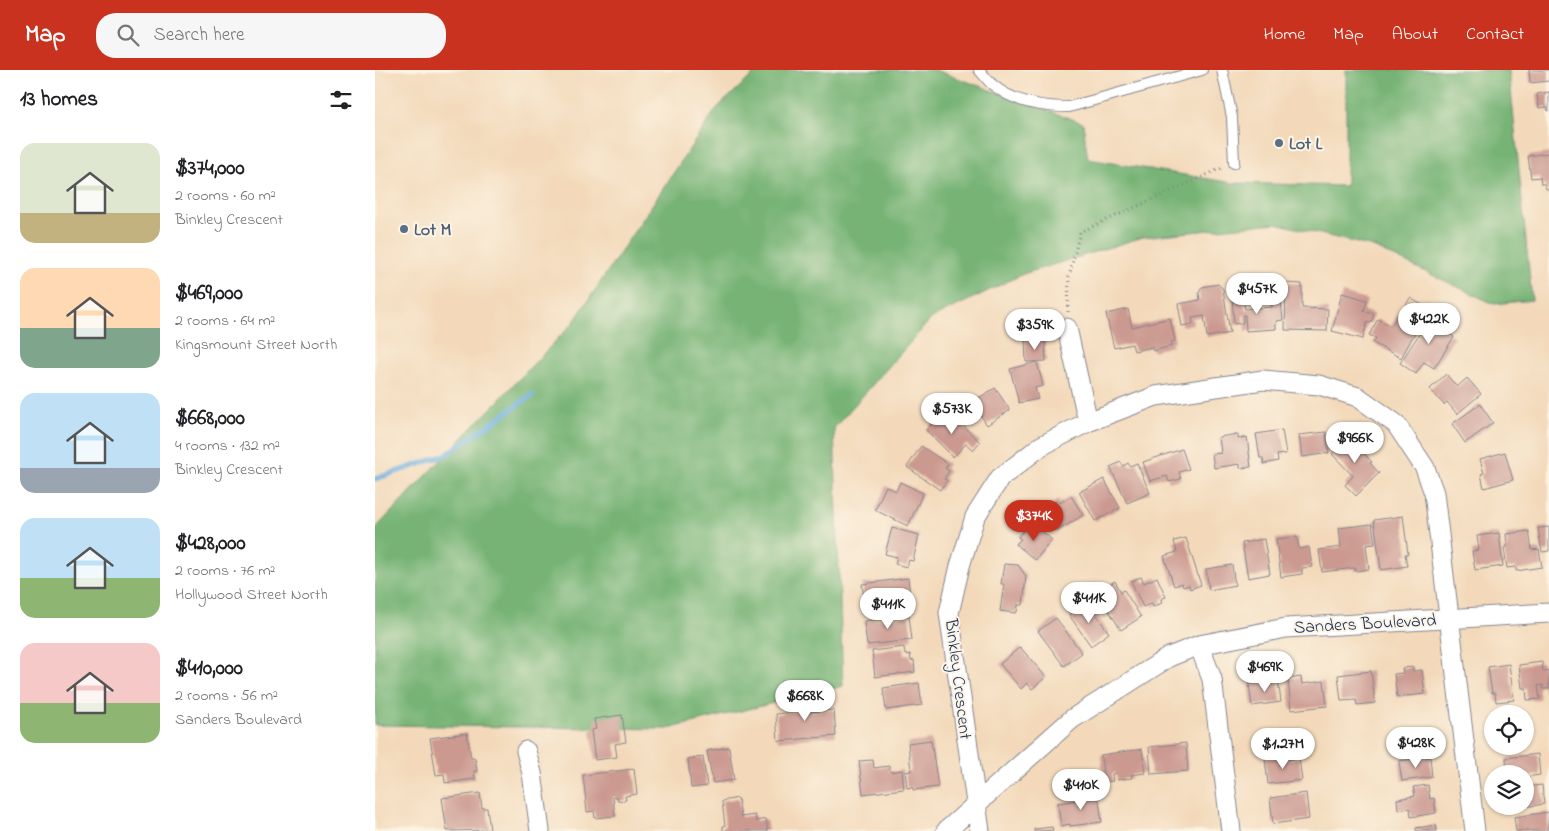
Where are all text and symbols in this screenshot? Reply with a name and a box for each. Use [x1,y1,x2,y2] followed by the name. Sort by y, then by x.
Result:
[96,13,446,58] search box
[25,18,66,53] text: Map
[114,21,142,49] icon: search
[154,22,245,49] text: Search here
[1264,22,1305,48] text: Home
[1333,22,1364,48] text: Map
[1392,22,1438,48] text: About
[1466,22,1524,48] text: Contact
[20,85,98,115] text: 13 homes
[327,86,355,114] icon: filters
[1289,132,1323,158] place label: Lot L
[1273,137,1285,149] marker: Lot L
[175,154,245,184] text: $374,000
[60,163,120,223] icon: home
[175,184,276,208] text: 2 rooms · 60 m²
[175,208,283,232] text: Binkley Crescent
[414,218,452,244] place label: Lot M
[398,223,410,235] marker: Lot M
[1222,272,1292,315] pin: $457K
[1237,277,1277,301] text: $457K
[175,279,243,309] text: $469,000
[60,288,120,348] icon: home
[1394,302,1464,345] pin: $422K
[1409,307,1449,331] text: $422K
[1000,308,1070,351] pin: $359K
[175,309,275,333] text: 2 rooms · 64 m²
[1016,313,1054,337] text: $359K
[175,333,337,357] text: Kingsmount Street North
[917,392,987,435] pin: $573K
[932,397,972,421] text: $573K
[175,404,245,434] text: $668,000
[60,413,120,473] icon: home
[1320,422,1390,464] pin: $966K
[1337,426,1373,450] text: $966K
[175,434,280,458] text: 4 rooms · 132 m²
[175,458,283,482] text: Binkley Crescent
[999,500,1069,542] pin: $374K
[1015,504,1053,528] text: $374K
[175,529,246,559] text: $428,000
[60,538,120,598] icon: home
[175,559,275,583] text: 2 rooms · 76 m²
[1054,582,1124,624] pin: $411K
[175,583,328,607] text: Hollywood Street North
[1072,586,1106,610] text: $411K
[853,588,923,630] pin: $411K
[871,592,905,616] text: $411K
[1293,608,1437,642] street label: Sanders Boulevard
[937,616,977,741] street label: Binkley Crescent
[1230,650,1300,693] pin: $469K
[175,654,243,684] text: $410,000
[1247,655,1283,679] text: $469K
[60,663,120,723] icon: home
[770,680,840,722] pin: $668K
[175,684,278,708] text: 2 rooms · 56 m²
[786,684,824,708] text: $668K
[1484,705,1534,815] map controls
[1484,705,1534,755] button: locate
[175,708,302,732] text: Sanders Boulevard
[1381,726,1451,769] pin: $428K
[1242,728,1324,770] pin: $1.27M
[1397,731,1435,755] text: $428K
[1262,732,1304,756] text: $1.27M
[1484,765,1534,815] button: layers
[1046,768,1116,811] pin: $410K
[1063,773,1099,797] text: $410K

